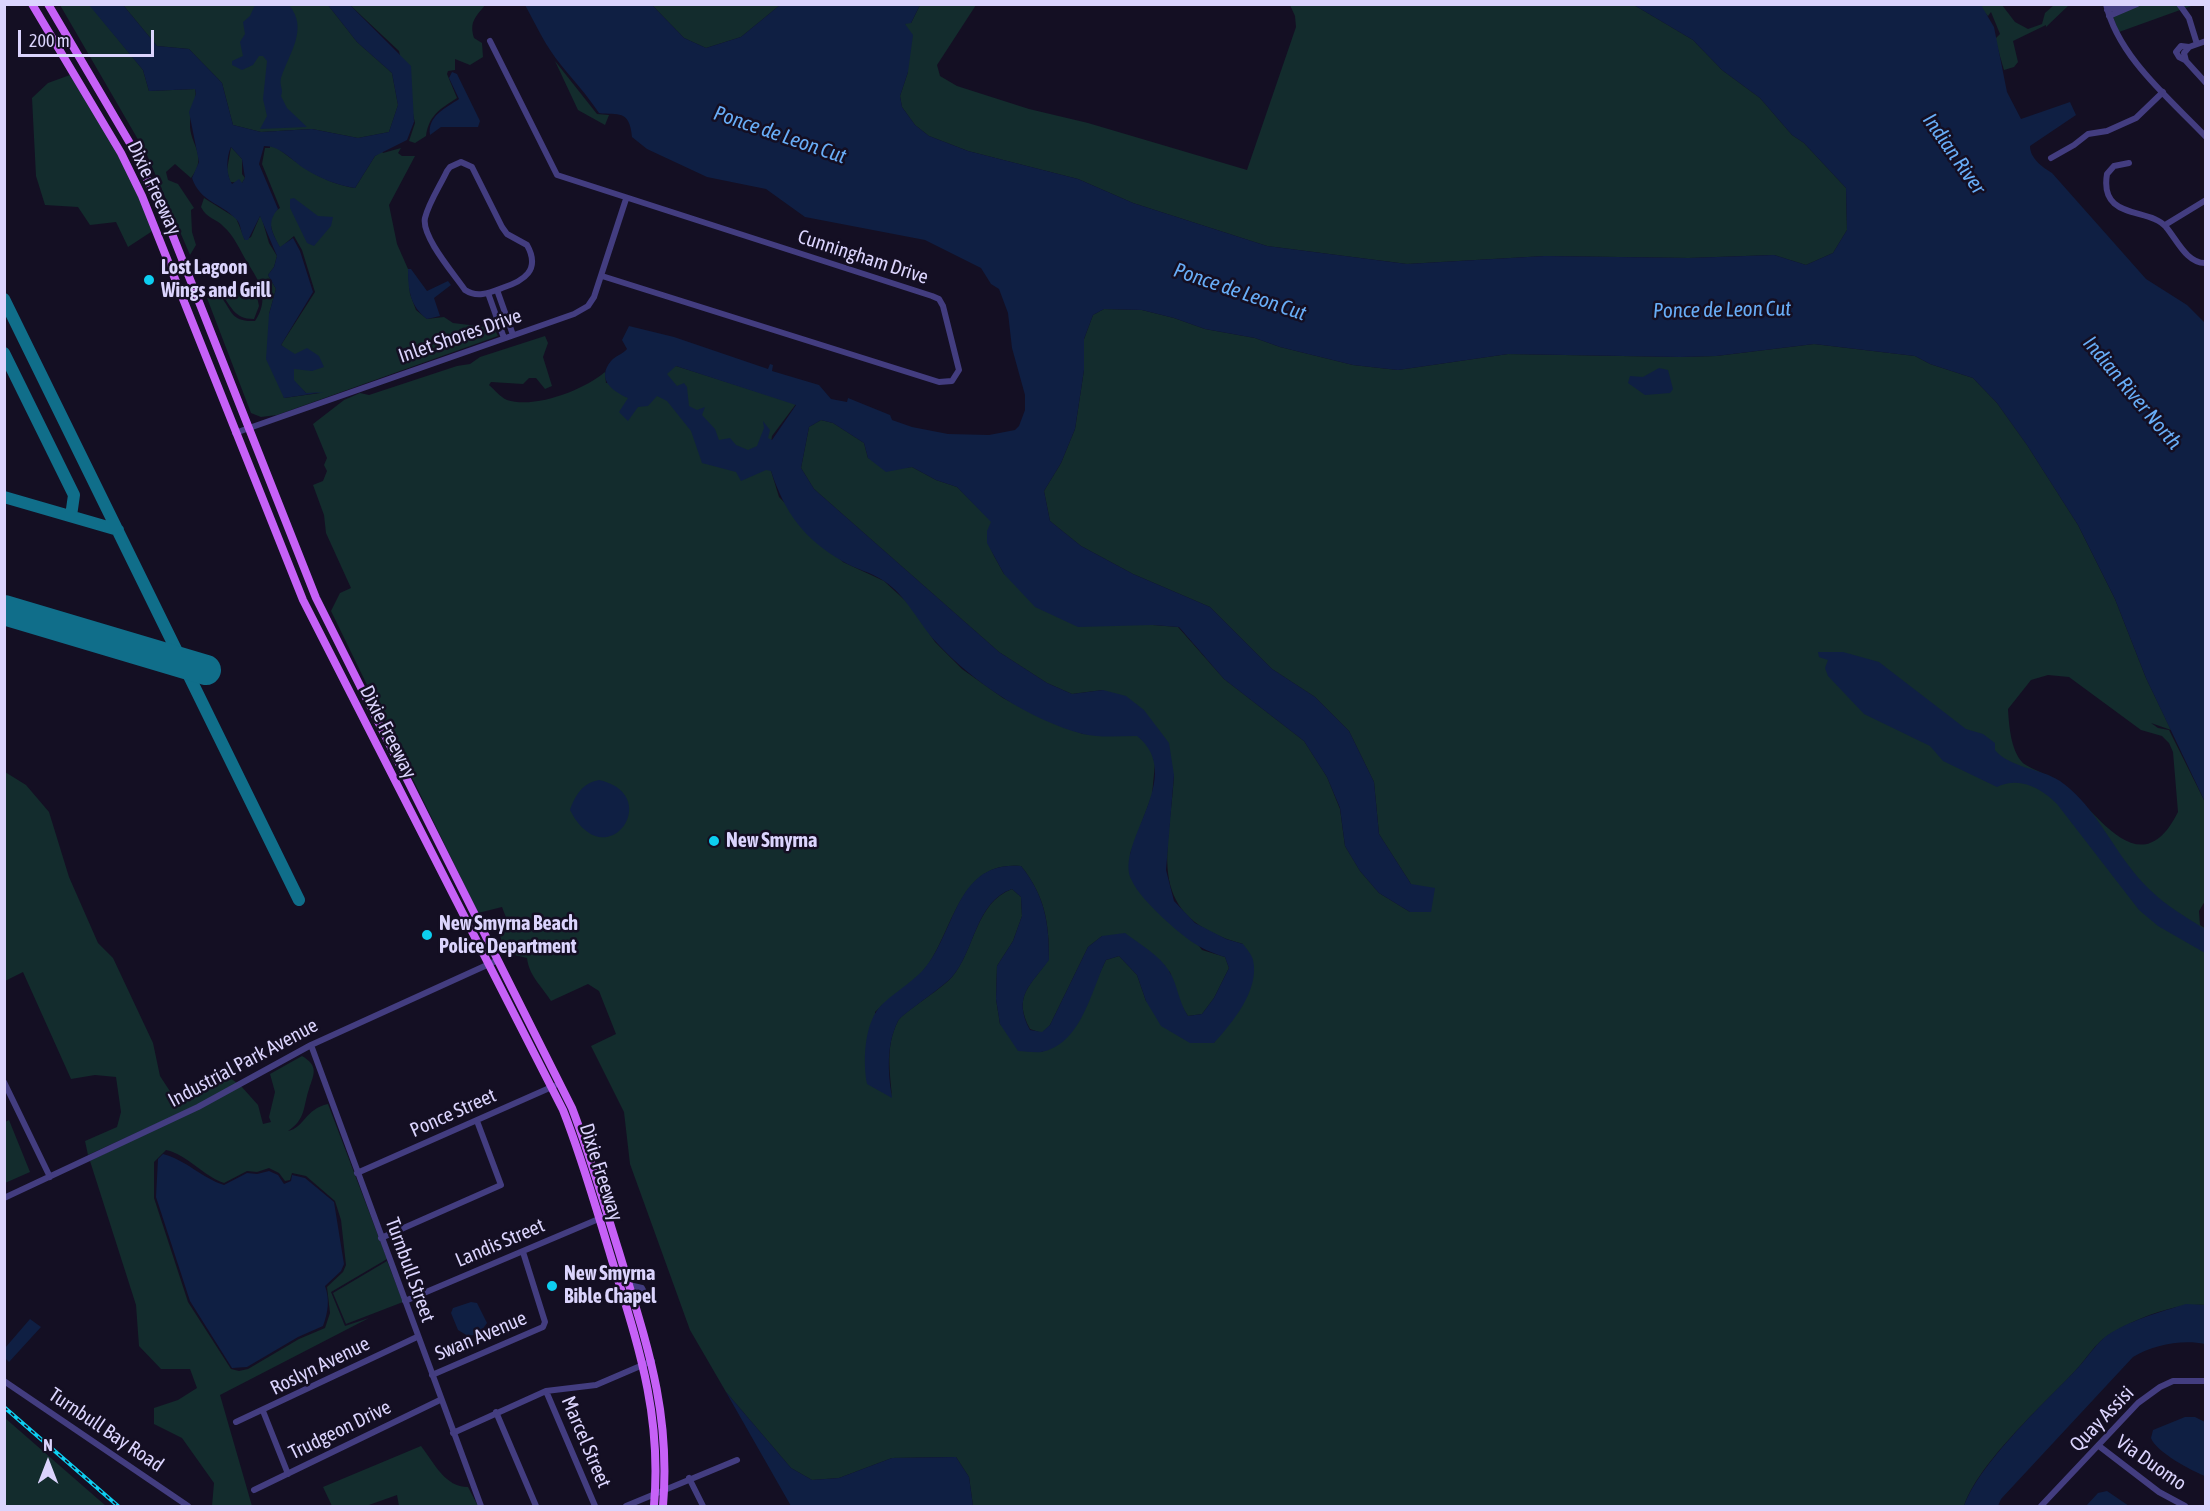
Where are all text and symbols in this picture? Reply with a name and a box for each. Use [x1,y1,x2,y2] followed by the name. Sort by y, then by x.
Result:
[21,18,158,56] scale bar
[29,30,70,51] text: 200 m
[710,101,850,169] water label: Ponce de Leon Cut
[1917,109,1991,199] water label: Indian River
[122,137,186,239] street label: Dixie Freeway
[795,225,931,289] street label: Cunningham Drive
[161,256,271,303] place label: Lost Lagoon Wings and Grill
[1170,258,1310,326] water label: Ponce de Leon Cut
[142,273,156,287] marker: Lost Lagoon Wings and Grill
[1653,296,1791,324] water label: Ponce de Leon Cut
[395,304,525,368] street label: Inlet Shores Drive
[2077,331,2187,455] water label: Indian River North
[354,682,422,782] street label: Dixie Freeway
[726,829,817,853] place label: New Smyrna
[707,834,721,848] marker: New Smyrna
[439,912,578,959] place label: New Smyrna Beach Police Department
[420,928,434,942] marker: New Smyrna Beach Police Department
[164,1013,322,1113] street label: Industrial Park Avenue
[406,1083,500,1143] street label: Ponce Street
[574,1120,628,1224] street label: Dixie Freeway
[452,1213,548,1273] street label: Landis Street
[380,1214,440,1326] street label: Turnbull Street
[564,1262,656,1309] place label: New Smyrna Bible Chapel
[545,1279,559,1293] marker: New Smyrna Bible Chapel
[432,1306,530,1366] street label: Swan Avenue
[266,1332,374,1400] street label: Roslyn Avenue
[2065,1381,2139,1457] street label: Quay Assisi
[44,1383,168,1477] street label: Turnbull Bay Road
[556,1393,616,1491] street label: Marcel Street
[285,1395,395,1465] street label: Trudgeon Drive
[2111,1430,2191,1496] street label: Via Duomo
[18,1433,78,1493] north arrow
[43,1436,53,1454] text: N

